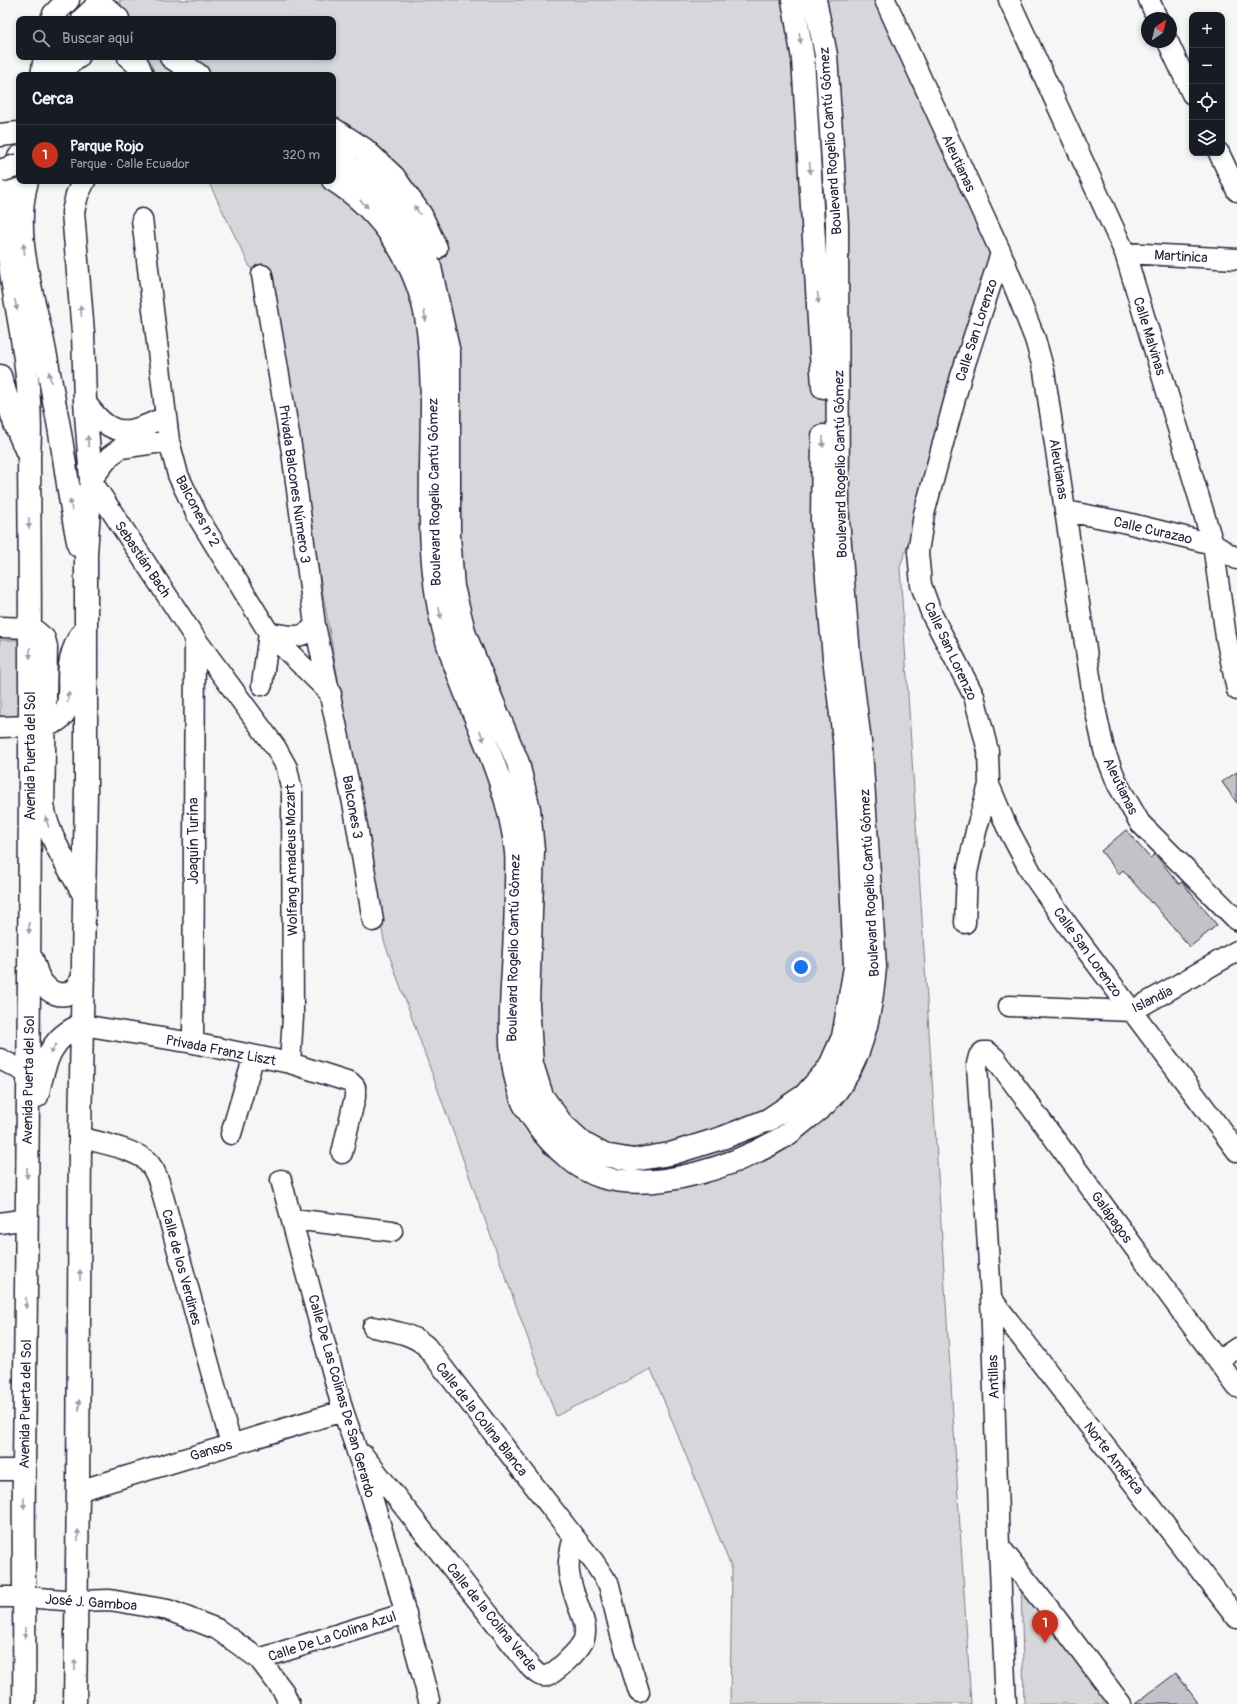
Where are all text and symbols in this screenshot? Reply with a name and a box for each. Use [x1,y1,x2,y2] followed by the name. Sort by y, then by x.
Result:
[1141,12,1177,48] north arrow
[1189,12,1225,156] map controls
[1189,12,1225,48] button: +
[16,16,336,60] search box
[30,27,52,49] icon: search
[62,29,134,48] text: Buscar aquí
[797,32,803,45] one-way arrow
[815,47,846,235] street label: Boulevard Rogelio Cantú Gómez
[1189,48,1225,84] button: −
[1189,84,1225,120] button: locate
[32,88,73,109] text: Cerca
[1189,120,1225,156] button: layers
[938,132,980,195] street label: Aleutianas
[70,137,143,156] text: Parque Rojo
[42,147,48,163] text: 1
[282,147,320,163] text: 320 m
[70,156,189,172] text: Parque · Calle Ecuador
[806,162,813,174] one-way arrow
[358,200,369,209] one-way arrow
[413,205,421,215] one-way arrow
[20,243,27,255] one-way arrow
[1154,247,1208,266] street label: Martinica
[952,276,1001,383] street label: Calle San Lorenzo
[815,292,822,304] one-way arrow
[1130,295,1170,378] street label: Calle Malvinas
[13,299,19,311] one-way arrow
[78,305,85,317] one-way arrow
[423,310,429,322] one-way arrow
[830,370,851,558] street label: Boulevard Rogelio Cantú Gómez
[46,371,52,383] one-way arrow
[424,398,445,586] street label: Boulevard Rogelio Cantú Gómez
[275,404,314,565] street label: Privada Balcones Número 3
[85,435,92,447] one-way arrow
[820,436,826,449] one-way arrow
[1045,437,1072,501] street label: Aleutianas
[172,473,224,550] street label: Balcones n°2
[68,499,74,511] one-way arrow
[1112,513,1194,548] street label: Calle Curazao
[26,517,32,530] one-way arrow
[111,518,174,601] street label: Sebastián Bach
[920,599,981,703] street label: Calle San Lorenzo
[438,607,444,619] one-way arrow
[27,647,33,660] one-way arrow
[22,691,39,821] street label: Avenida Puerta del Sol
[65,691,71,704] one-way arrow
[480,730,486,742] one-way arrow
[1099,755,1142,818] street label: Aleutianas
[339,774,366,840] street label: Balcones 3
[282,783,301,936] street label: Wolfang Amadeus Mozart
[856,789,883,977] street label: Boulevard Rogelio Cantú Gómez
[185,798,202,884] street label: Joaquín Turína
[44,816,50,828] one-way arrow
[503,854,524,1042] street label: Boulevard Rogelio Cantú Gómez
[1049,904,1126,1001] street label: Calle San Lorenzo
[26,922,33,934] one-way arrow
[791,957,811,977] your location
[1129,982,1175,1017] street label: Islandia
[19,1015,38,1145] street label: Avenida Puerta del Sol
[164,1031,278,1070] street label: Privada Franz Liszt
[50,1043,56,1055] one-way arrow
[24,1167,30,1180] one-way arrow
[1087,1188,1136,1247] street label: Galápagos
[158,1207,205,1328] street label: Calle de los Verdines
[77,1268,83,1281] one-way arrow
[304,1293,379,1500] street label: Calle De Las Colinas De San Gerardo
[23,1297,29,1310] one-way arrow
[16,1339,35,1469] street label: Avenida Puerta del Sol
[984,1354,1003,1399] street label: Antillas
[432,1359,531,1480] street label: Calle de la Colina Blanca
[76,1398,82,1411] one-way arrow
[1080,1419,1147,1498] street label: Norte América
[188,1436,235,1465] street label: Gansos
[21,1497,27,1510] one-way arrow
[75,1528,81,1541] one-way arrow
[443,1560,541,1675] street label: Calle de la Colina Verde
[44,1591,138,1614] street label: José J. Gamboa
[266,1608,398,1665] street label: Calle De La Colina Azul
[1032,1610,1058,1643] pin: 1
[22,1627,28,1640] one-way arrow
[72,1659,79,1671] one-way arrow

